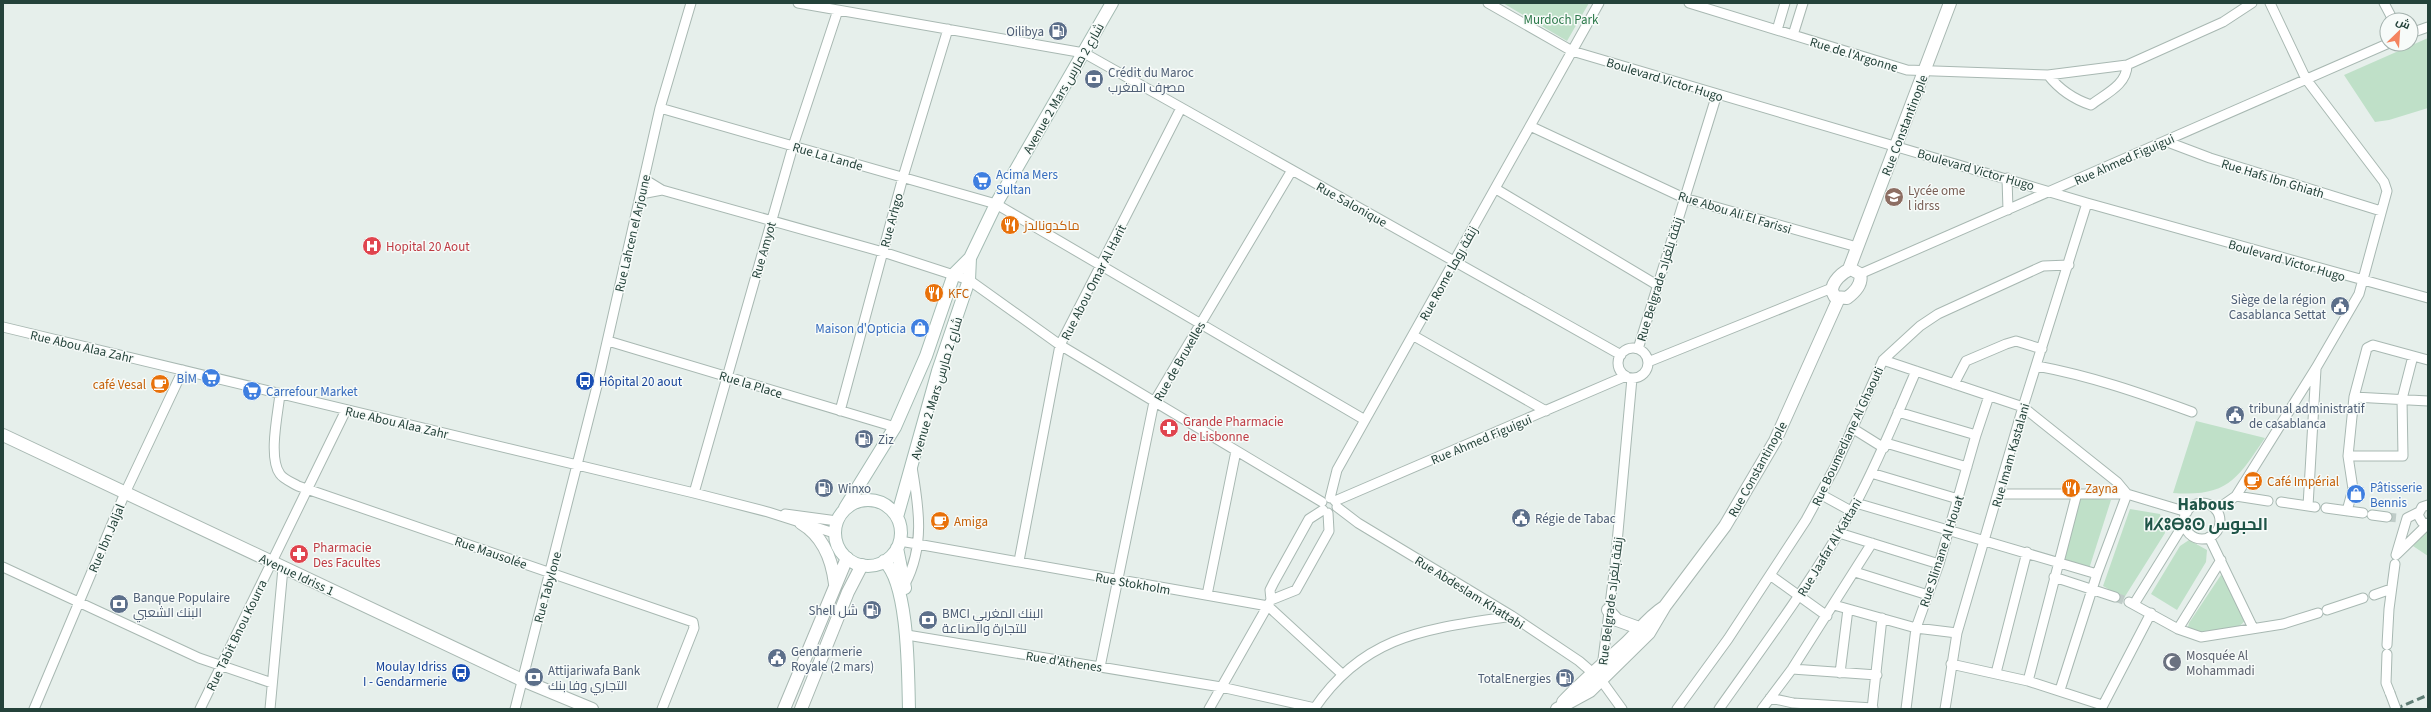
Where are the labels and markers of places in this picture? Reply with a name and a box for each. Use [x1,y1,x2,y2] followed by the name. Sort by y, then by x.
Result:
[1047,20,1069,42] fuel station icon: Oilibya
[1006,23,1044,41] place label: Oilibya
[1108,64,1194,97] place label: Crédit du Maroc مصرف المغرب
[1083,68,1105,90] bank icon: Crédit du Maroc مصرف المغرب
[996,166,1058,199] place label: Acima Mers Sultan
[971,170,993,192] supermarket icon: Acima Mers Sultan
[1908,182,1965,215] place label: Lycée ome l idrss
[1883,186,1905,208] school or university icon: Lycée ome l idrss
[999,214,1021,236] restaurant icon: ماكدونالدز
[1023,217,1080,235] place label: ماكدونالدز
[361,235,383,257] hospital icon: Hopital 20 Aout
[386,238,470,256] place label: Hopital 20 Aout
[923,282,945,304] restaurant icon: KFC
[948,285,969,303] place label: KFC
[2229,291,2327,324] place label: Siège de la région Casablanca Settat
[2329,295,2351,317] public building icon: Siège de la région Casablanca Settat
[909,317,931,339] shop icon: Maison d'Opticia
[815,320,906,338] place label: Maison d'Opticia
[200,367,222,389] supermarket icon: BİM
[176,370,197,388] place label: BİM
[574,370,596,392] bus stop icon: Hôpital 20 aout
[149,373,171,395] cafe icon: café Vesal
[599,373,683,391] place label: Hôpital 20 aout
[93,376,146,394] place label: café Vesal
[241,380,263,402] supermarket icon: Carrefour Market
[266,383,358,401] place label: Carrefour Market
[2249,400,2366,433] place label: tribunal administratif de casablanca
[2224,404,2246,426] public building icon: tribunal administratif de casablanca
[1183,413,1284,446] place label: Grande Pharmacie de Lisbonne
[1158,417,1180,439] pharmacy icon: Grande Pharmacie de Lisbonne
[853,428,875,450] fuel station icon: Ziz
[878,431,894,449] place label: Ziz
[2242,470,2264,492] cafe icon: Café Impérial
[2267,473,2339,491] place label: Café Impérial
[813,477,835,499] fuel station icon: Winxo
[2060,477,2082,499] restaurant icon: Zayna
[2370,479,2422,512] place label: Pâtisserie Bennis
[838,480,871,498] place label: Winxo
[2085,480,2118,498] place label: Zayna
[2345,483,2367,505] shop icon: Pâtisserie Bennis
[1510,507,1532,529] public building icon: Régie de Tabac
[929,510,951,532] cafe icon: Amiga
[1535,510,1616,528] place label: Régie de Tabac
[954,513,988,531] place label: Amiga
[313,539,381,572] place label: Pharmacie Des Facultes
[288,543,310,565] pharmacy icon: Pharmacie Des Facultes
[133,589,230,623] place label: Banque Populaire البنك الشعبي
[108,593,130,615] bank icon: Banque Populaire البنك الشعبي
[861,599,883,621] fuel station icon: Shell شل
[808,602,858,620] place label: Shell شل
[942,605,1043,638] place label: BMCI البنك المغربي للتجارة والصناعة
[917,609,939,631] bank icon: BMCI البنك المغربي للتجارة والصناعة
[791,643,874,676] place label: Gendarmerie Royale (2 mars)
[766,647,788,669] public building icon: Gendarmerie Royale (2 mars)
[2186,647,2255,680] place label: Mosquée Al Mohammadi
[2161,651,2183,673] mosque icon: Mosquée Al Mohammadi
[363,658,448,691] place label: Moulay Idriss I - Gendarmerie
[450,662,472,684] bus stop icon: Moulay Idriss I - Gendarmerie
[548,662,641,696] place label: Attijariwafa Bank التجاري وفا بنك
[523,666,545,688] bank icon: Attijariwafa Bank التجاري وفا بنك
[1554,667,1576,689] fuel station icon: TotalEnergies
[1478,670,1552,688] place label: TotalEnergies

